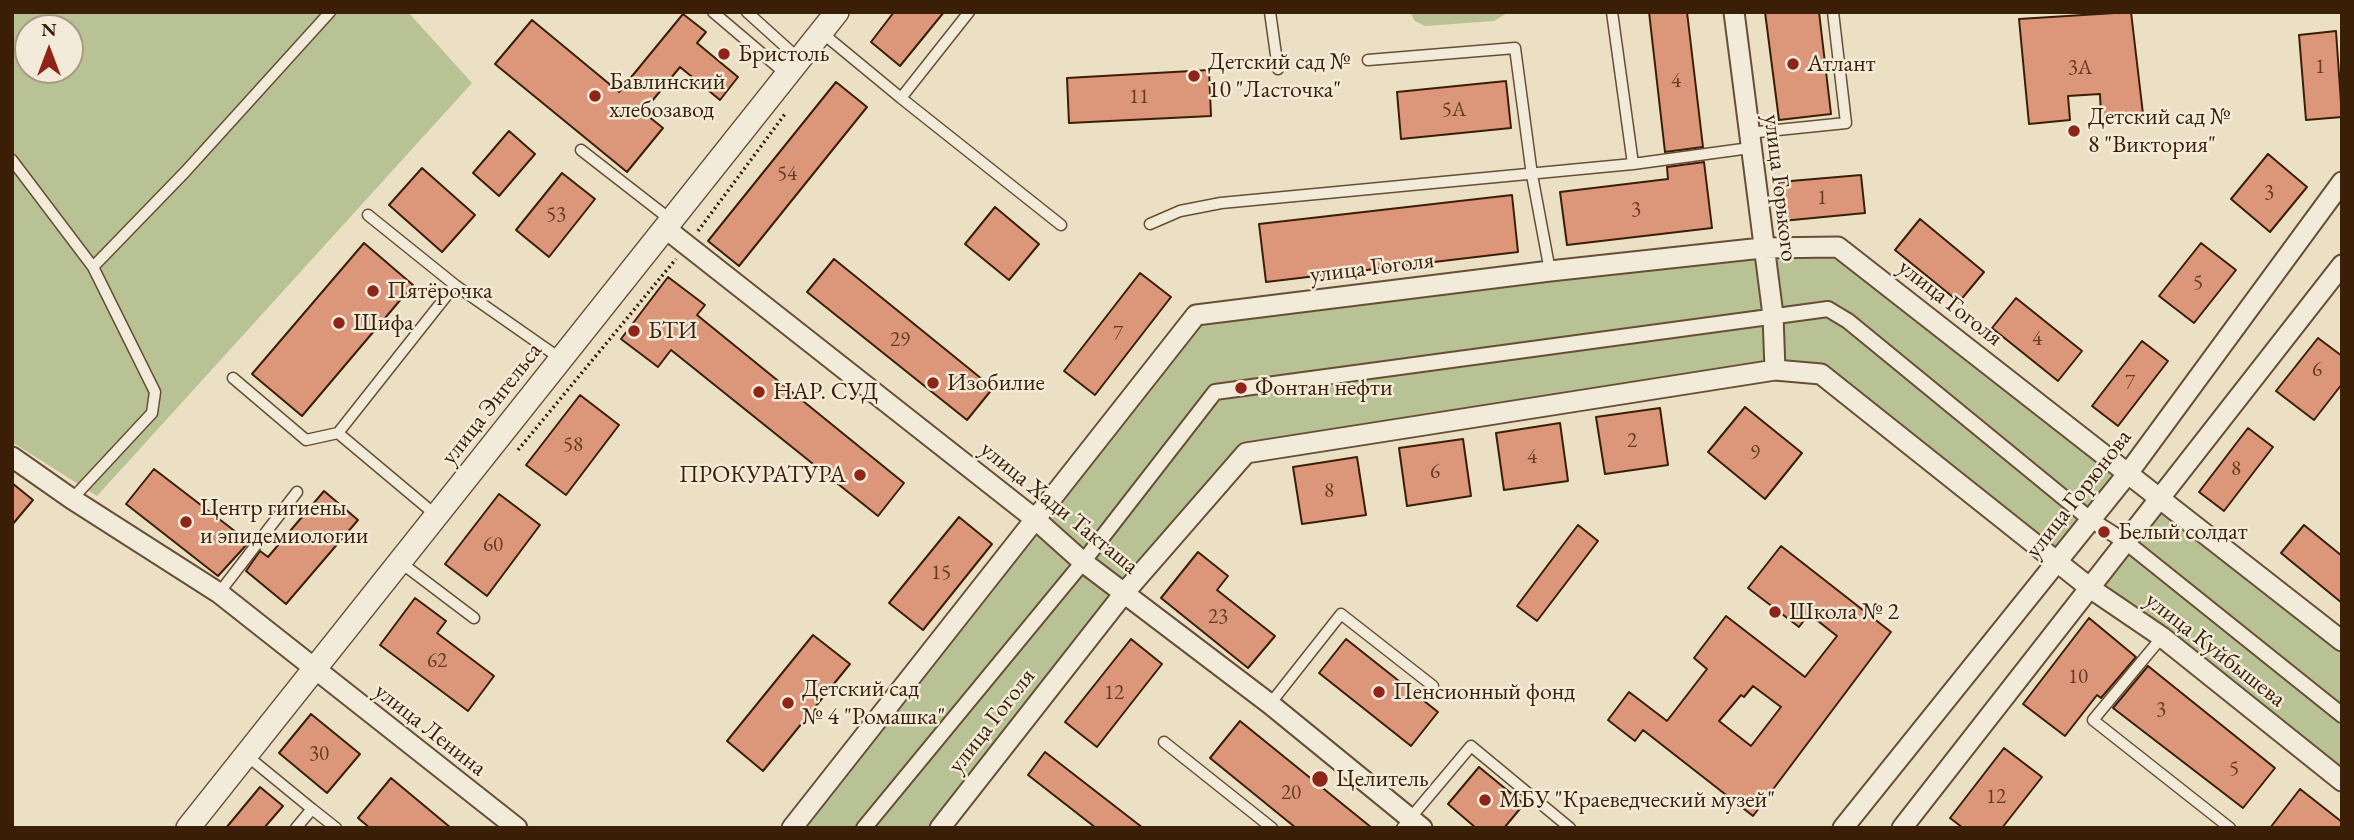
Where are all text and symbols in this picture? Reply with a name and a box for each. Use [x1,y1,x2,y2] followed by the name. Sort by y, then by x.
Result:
[14,14,84,84] north arrow
[41,17,57,42] text: N
[738,40,829,68] place label: Бристоль
[716,46,732,62] marker: Бристоль
[1208,48,1351,104] place label: Детский сад № 10 "Ласточка"
[1807,50,1875,78] place label: Атлант
[2315,54,2325,80] house number: 1
[2068,55,2092,81] house number: 3А
[1785,56,1801,72] marker: Атлант
[609,68,725,124] place label: Бавлинский хлебозавод
[1186,68,1202,84] marker: Детский сад № 10 "Ласточка"
[1671,68,1681,94] house number: 4
[1129,84,1149,110] house number: 11
[587,88,603,104] marker: Бавлинский хлебозавод
[1442,97,1466,123] house number: 5А
[2088,103,2231,159] place label: Детский сад № 8 "Виктория"
[1757,113,1803,263] street label: улица Горького
[2066,123,2082,139] marker: Детский сад № 8 "Виктория"
[777,161,797,187] house number: 54
[2264,180,2274,206] house number: 3
[1817,185,1827,211] house number: 1
[1631,197,1641,223] house number: 3
[546,202,566,228] house number: 53
[1308,246,1436,290] street label: улица Гоголя
[1892,253,2008,353] street label: улица Гоголя
[2193,270,2203,296] house number: 5
[387,277,493,305] place label: Пятёрочка
[365,283,381,299] marker: Пятёрочка
[353,309,414,337] place label: Шифа
[331,315,347,331] marker: Шифа
[648,317,697,345] place label: БТИ
[1113,321,1123,347] house number: 7
[626,323,642,339] marker: БТИ
[2032,326,2042,352] house number: 4
[890,327,910,353] house number: 29
[435,337,549,471] street label: улица Энгельса
[2312,357,2322,383] house number: 6
[947,369,1045,397] place label: Изобилие
[2125,370,2135,396] house number: 7
[1255,374,1393,402] place label: Фонтан нефти
[925,375,941,391] marker: Изобилие
[773,378,878,406] place label: НАР. СУД
[1233,380,1249,396] marker: Фонтан нефти
[751,384,767,400] marker: НАР. СУД
[2020,424,2138,564] street label: улица Горюнова
[1627,428,1637,454] house number: 2
[563,432,583,458] house number: 58
[974,435,1144,581] street label: улица Хади Такташа
[1750,440,1760,466] house number: 9
[1527,444,1537,470] house number: 4
[2231,456,2241,482] house number: 8
[1430,459,1440,485] house number: 6
[679,461,846,489] place label: ПРОКУРАТУРА
[852,467,868,483] marker: ПРОКУРАТУРА
[1324,478,1334,504] house number: 8
[200,494,369,550] place label: Центр гигиены и эпидемиологии
[178,514,194,530] marker: Центр гигиены и эпидемиологии
[2118,518,2248,546] place label: Белый солдат
[2096,524,2112,540] marker: Белый солдат
[483,532,503,558] house number: 60
[931,560,951,586] house number: 15
[2139,586,2291,714] street label: улица Куйбышева
[1789,598,1899,626] place label: Школа № 2
[1208,604,1228,630] house number: 23
[1767,604,1783,620] marker: Школа № 2
[427,648,447,674] house number: 62
[942,663,1042,779] street label: улица Гоголя
[2068,664,2088,690] house number: 10
[802,675,945,731] place label: Детский сад № 4 "Ромашка"
[368,677,492,783] street label: улица Ленина
[1393,678,1575,706] place label: Пенсионный фонд
[1104,680,1124,706] house number: 12
[1371,684,1387,700] marker: Пенсионный фонд
[780,695,796,711] marker: Детский сад № 4 "Ромашка"
[2156,697,2166,723] house number: 3
[309,741,329,767] house number: 30
[2229,756,2239,782] house number: 5
[1336,765,1429,793] place label: Целитель
[1310,769,1330,789] marker: Целитель
[1281,780,1301,806] house number: 20
[1986,784,2006,810] house number: 12
[1499,786,1775,814] place label: МБУ "Краеведческий музей"
[1477,792,1493,808] marker: МБУ "Краеведческий музей"

